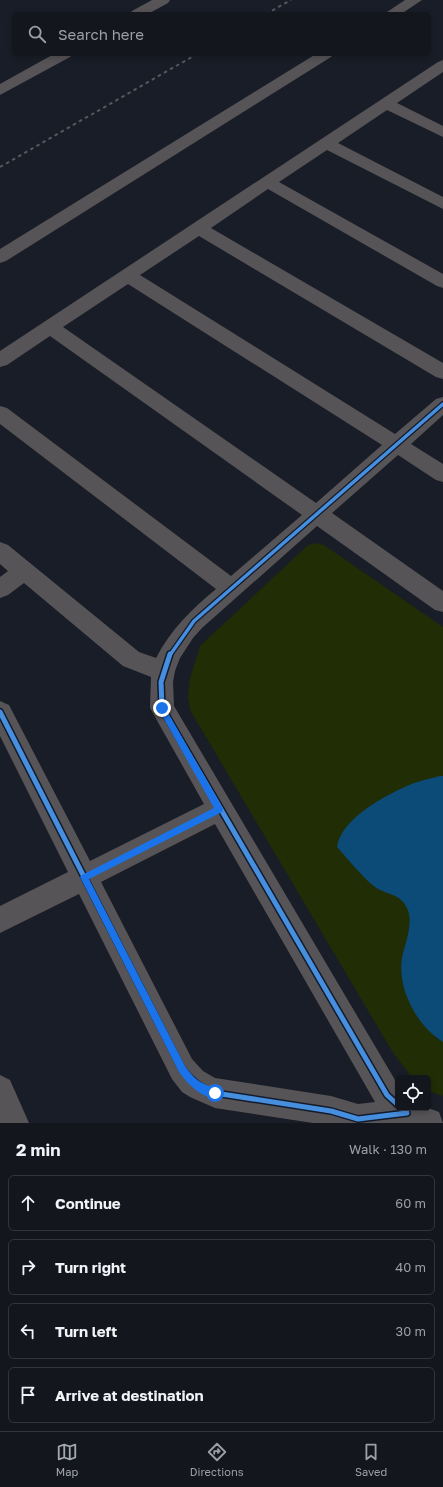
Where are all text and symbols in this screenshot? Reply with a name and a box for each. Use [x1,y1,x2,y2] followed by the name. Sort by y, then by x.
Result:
[12,12,431,56] search box
[26,23,48,45] icon: search
[58,25,144,43] text: Search here
[153,699,171,717] route end
[395,1075,431,1111] map controls
[395,1075,431,1111] button: locate
[206,1084,224,1102] route start
[16,1139,60,1160] text: 2 min
[349,1141,427,1157] text: Walk · 130 m
[17,1192,39,1214] icon: ahead
[55,1194,121,1212] text: Continue
[395,1195,426,1211] text: 60 m
[17,1256,39,1278] icon: right
[55,1258,126,1276] text: Turn right
[395,1259,426,1275] text: 40 m
[17,1320,39,1342] icon: left
[55,1322,117,1340] text: Turn left
[396,1323,426,1339] text: 30 m
[17,1384,39,1406] icon: arrive
[55,1386,204,1404] text: Arrive at destination
[56,1441,78,1478] tab: Map
[190,1441,244,1478] tab: Directions
[355,1441,387,1478] tab: Saved

